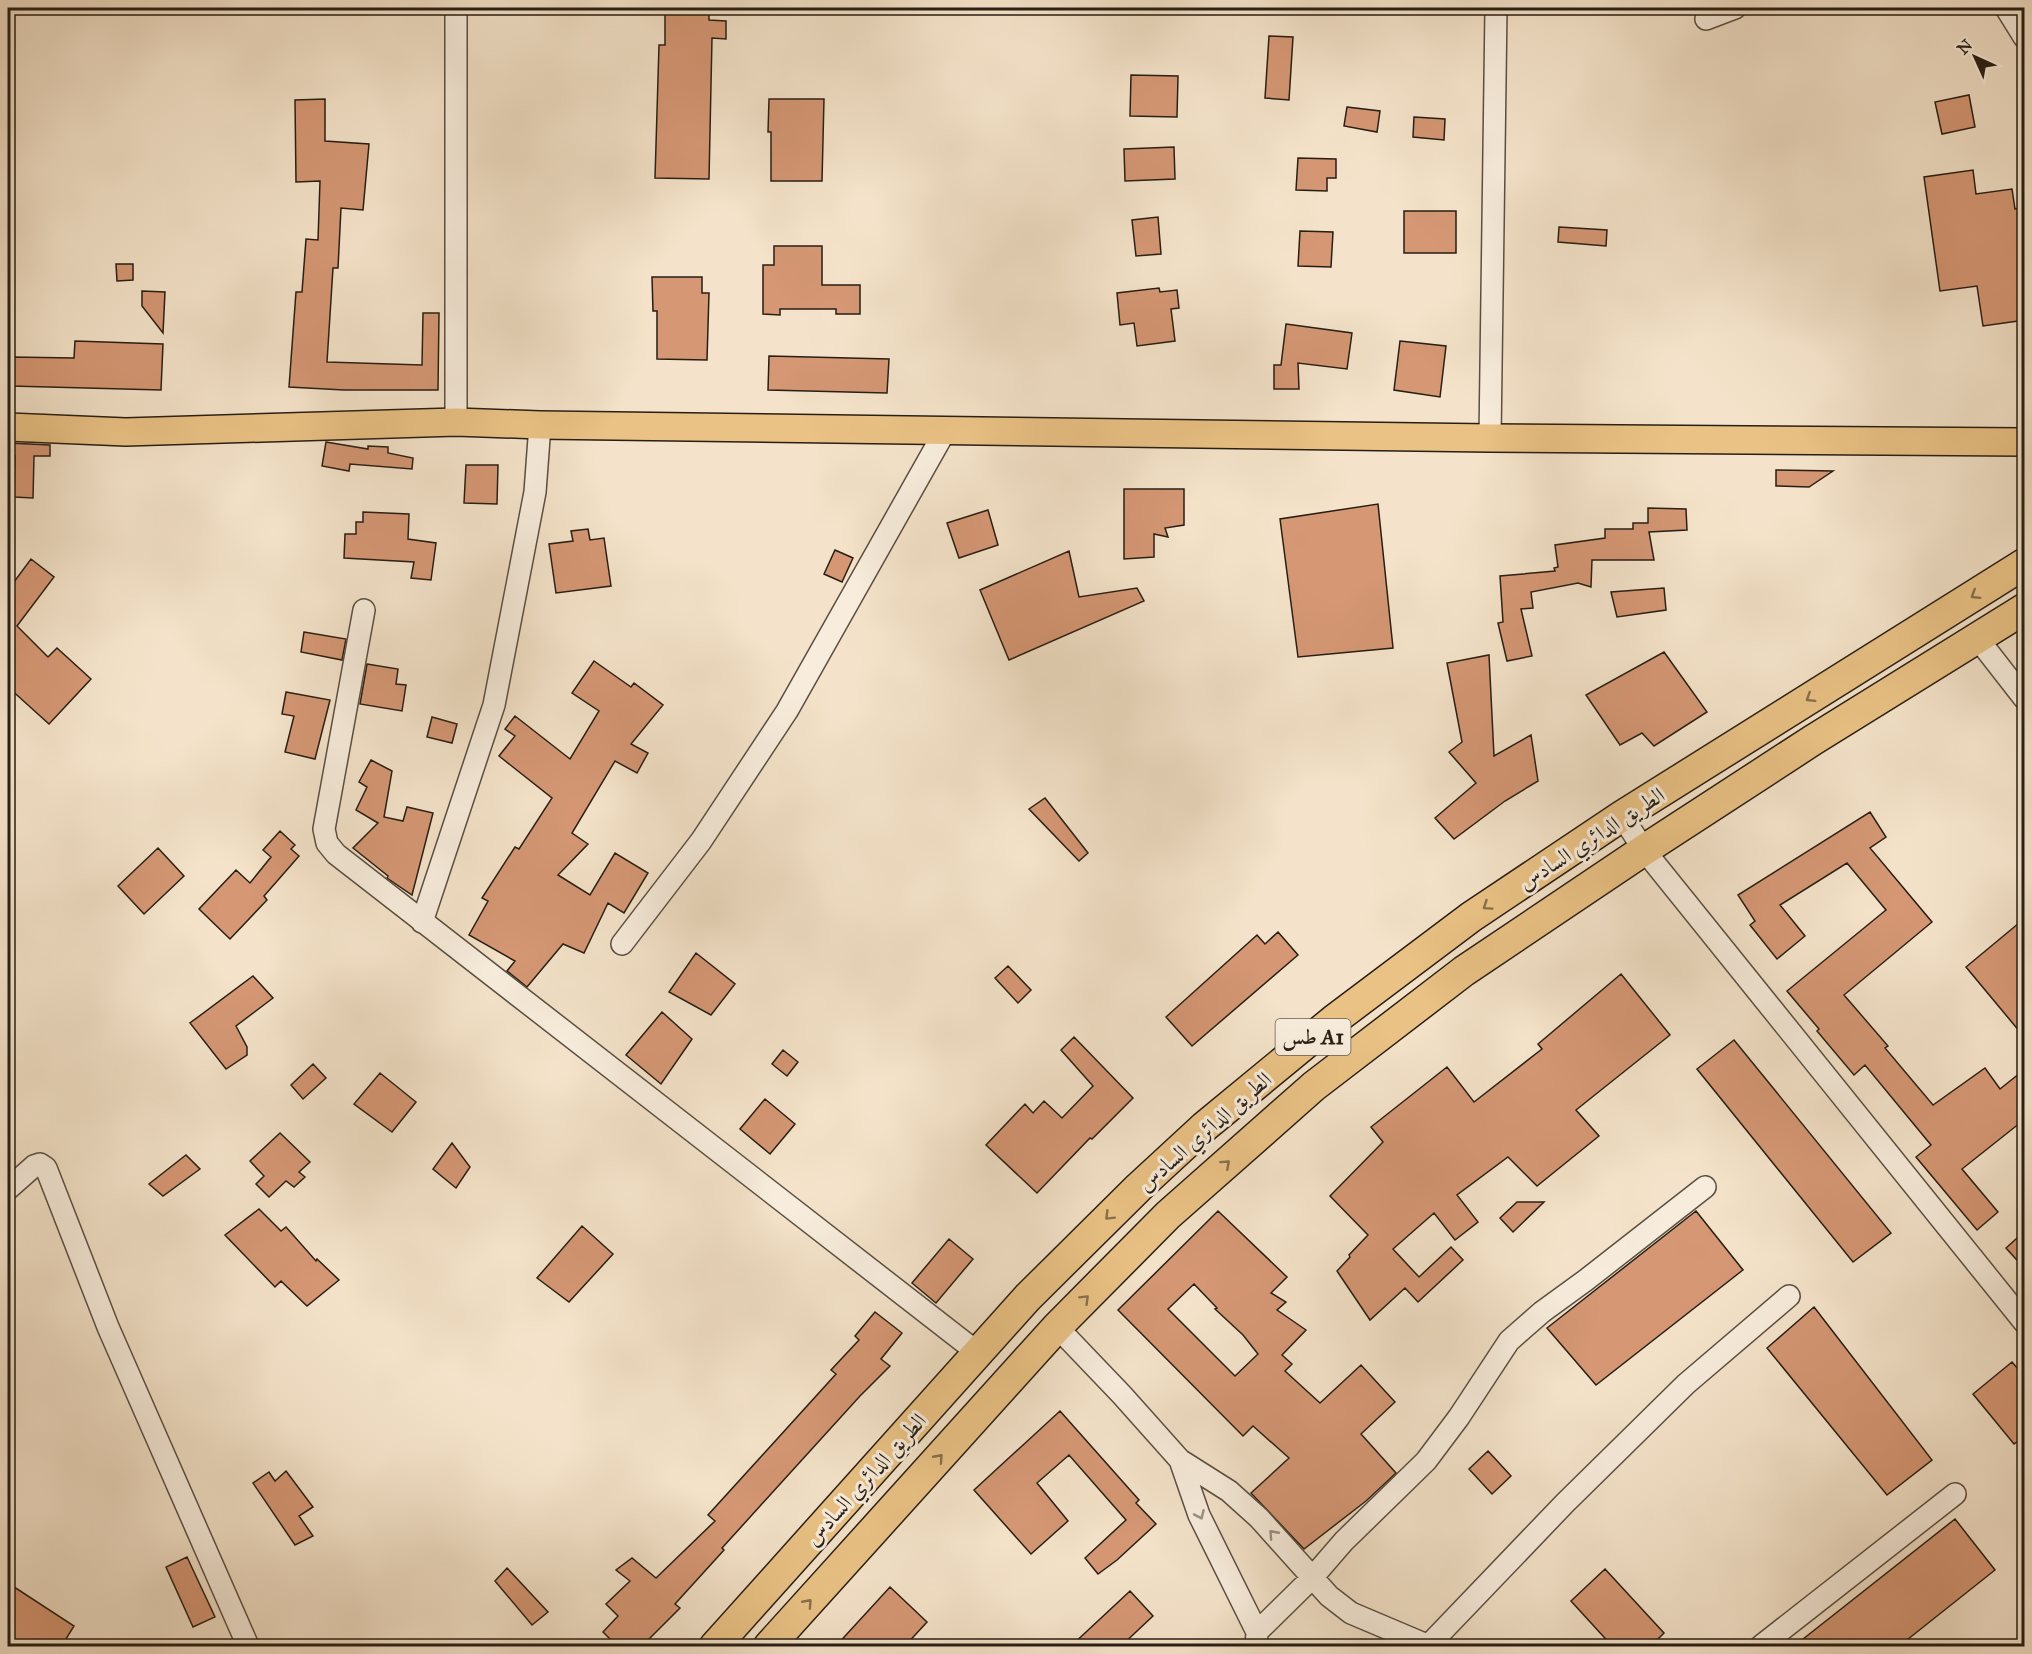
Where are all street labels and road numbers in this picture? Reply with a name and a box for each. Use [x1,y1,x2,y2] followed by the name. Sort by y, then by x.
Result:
[1513,781,1672,899] street label: الطريق الدائري السادس
[1276,1019,1350,1055] road number: طس A1
[1132,1066,1280,1200] street label: الطريق الدائري السادس
[799,1407,935,1554] street label: الطريق الدائري السادس

